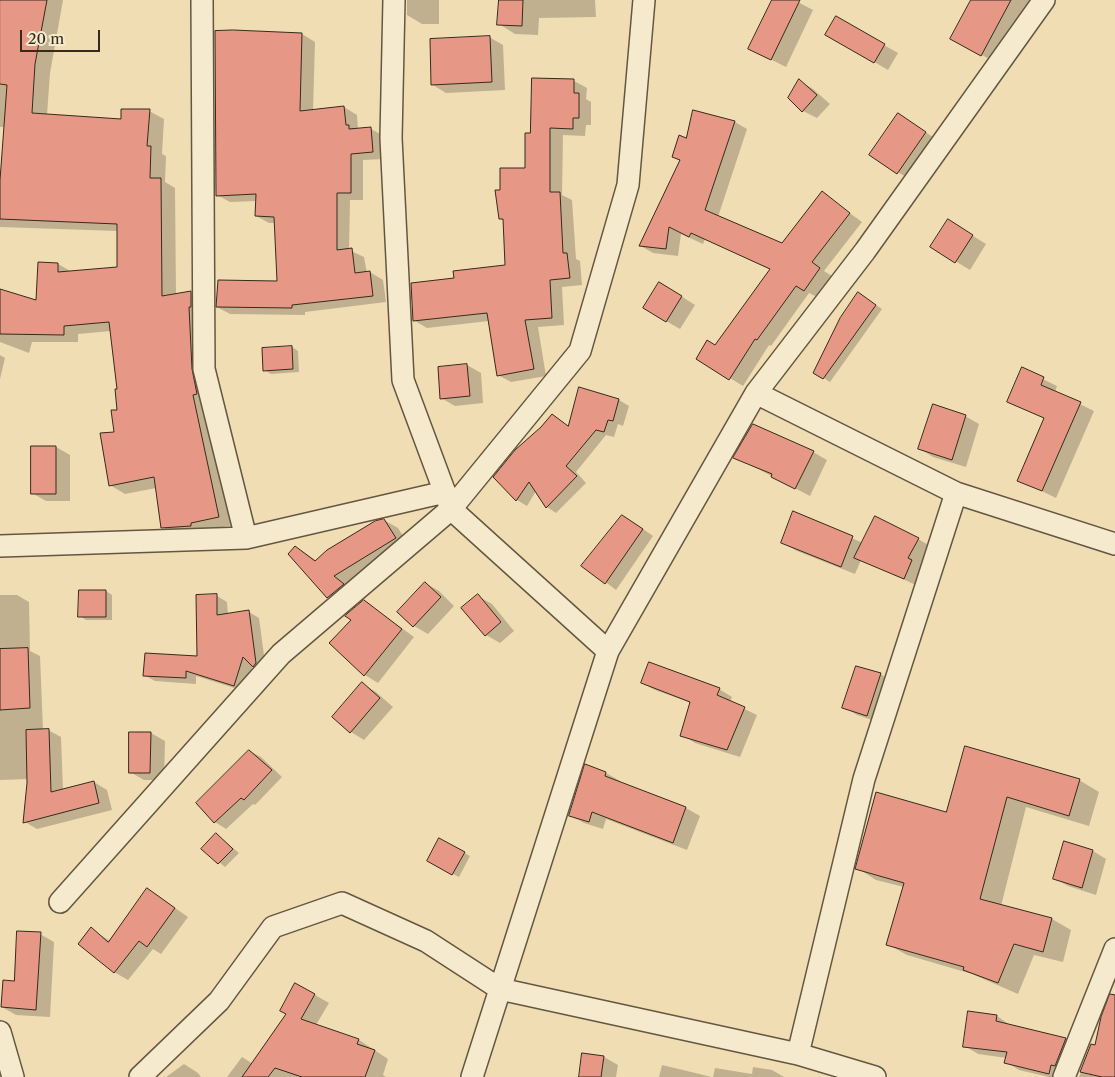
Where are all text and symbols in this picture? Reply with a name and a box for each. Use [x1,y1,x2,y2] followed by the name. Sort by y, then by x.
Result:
[22,20,102,52] scale bar
[28,29,64,48] text: 20 m

